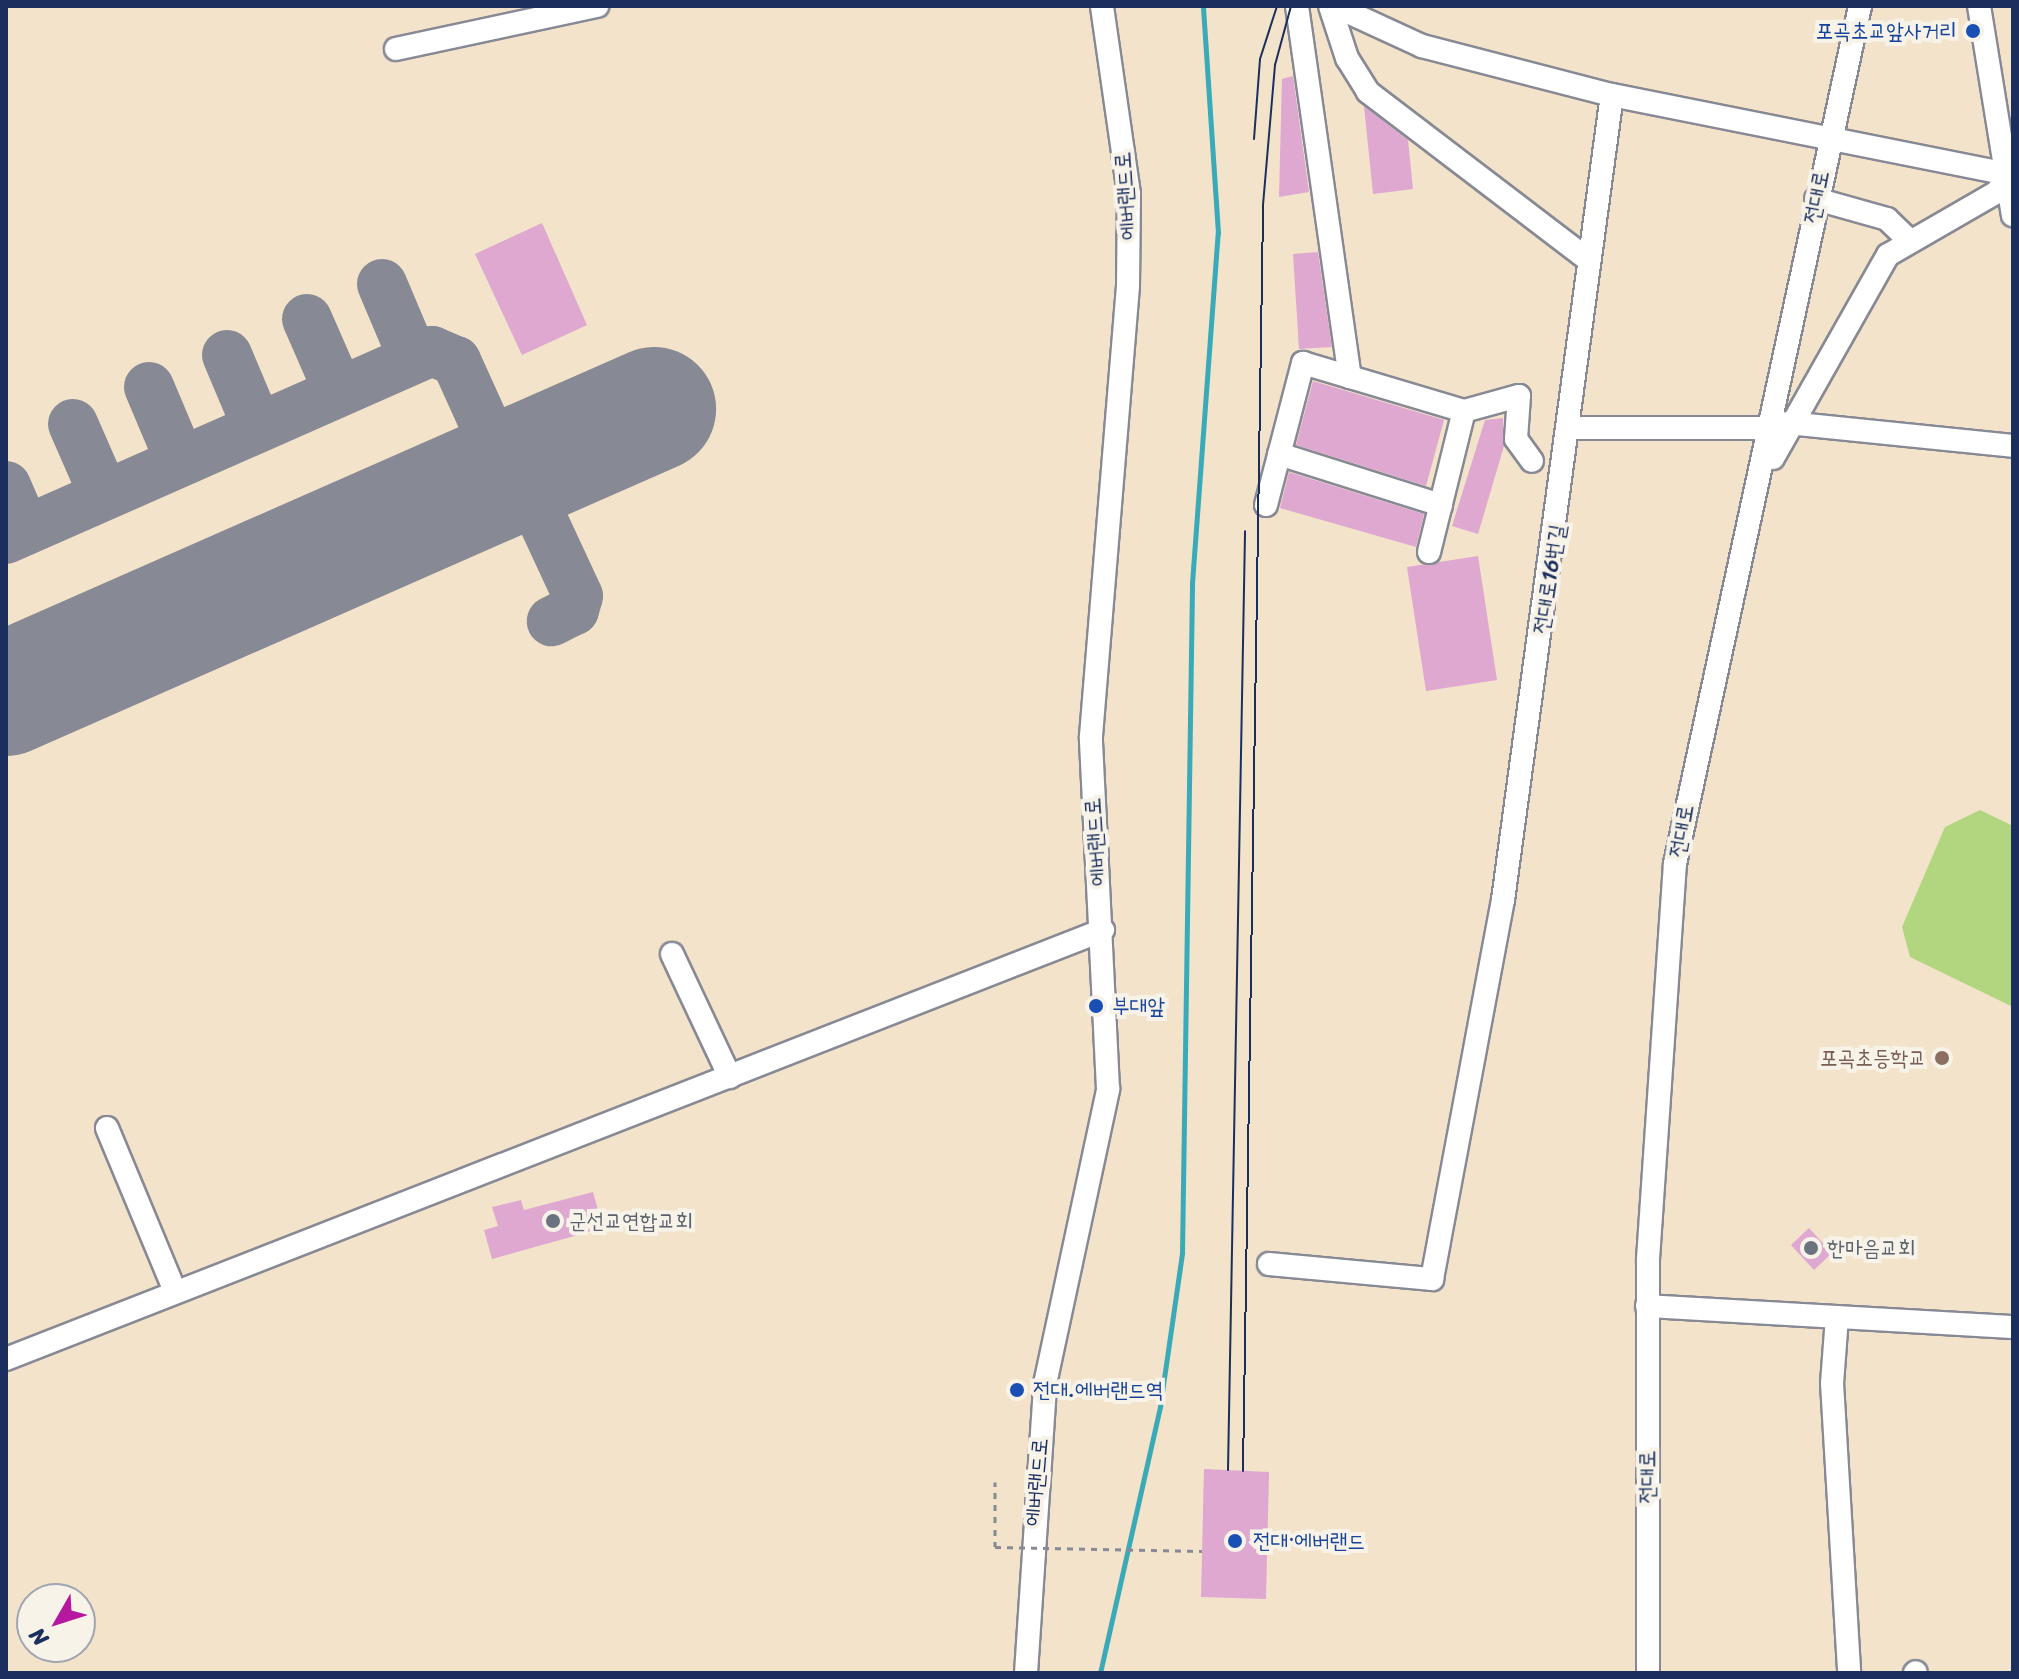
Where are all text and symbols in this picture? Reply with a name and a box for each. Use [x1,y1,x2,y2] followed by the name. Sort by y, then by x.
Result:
[1815,18,1957,44] place label: 포곡초교앞사거리
[1964,22,1982,40] marker: 포곡초교앞사거리
[1109,151,1141,241] street label: 에버랜드로
[1798,168,1834,226] street label: 전대로
[1527,522,1571,636] street label: 전대로16번길
[1079,797,1111,887] street label: 에버랜드로
[1663,803,1699,859] street label: 전대로
[1112,993,1165,1019] place label: 부대앞
[1087,997,1105,1015] marker: 부대앞
[1820,1045,1926,1071] place label: 포곡초등학교
[1933,1049,1951,1067] marker: 포곡초등학교
[569,1208,693,1234] place label: 군선교연합교회
[544,1212,562,1230] marker: 군선교연합교회
[1827,1235,1916,1261] place label: 한마음교회
[1802,1239,1820,1257] marker: 한마음교회
[1033,1377,1164,1403] place label: 전대.에버랜드역
[1008,1381,1026,1399] marker: 전대.에버랜드역
[1019,1437,1053,1527] street label: 에버랜드로
[1634,1450,1660,1504] street label: 전대로
[1253,1528,1365,1554] place label: 전대·에버랜드
[1224,1530,1246,1552] marker: 전대·에버랜드
[16,1583,96,1663] north arrow
[19,1619,58,1655] text: N

